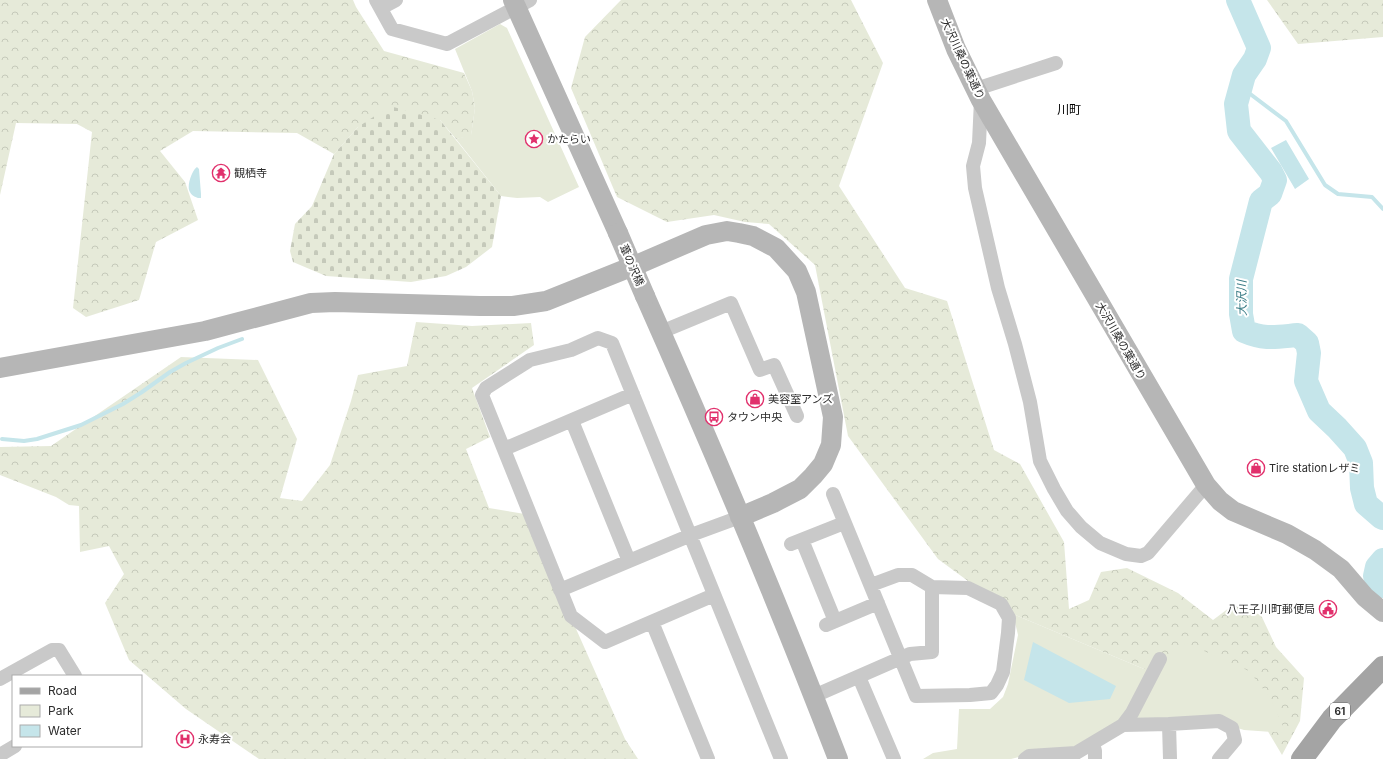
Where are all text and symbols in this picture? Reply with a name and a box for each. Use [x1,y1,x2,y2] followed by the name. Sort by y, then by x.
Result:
[938,16,988,102] street label: 大沢川桑の葉通り
[1057,102,1081,117] district label: 川町
[524,129,544,149] place icon: かたらい
[547,132,591,146] place label: かたらい
[211,163,231,183] temple icon: 観栖寺
[234,166,267,180] place label: 観栖寺
[617,242,647,288] street label: 葦の沢橋
[1234,278,1249,316] water label: 大沢川
[1093,299,1149,383] street label: 大沢川桑の葉通り
[745,389,765,409] shop icon: 美容室アンズ
[768,392,833,406] place label: 美容室アンズ
[704,407,724,427] bus stop icon: タウン中央
[727,410,783,424] place label: タウン中央
[1246,458,1266,478] shop icon: Tire stationレザミ
[1269,461,1360,475] place label: Tire stationレザミ
[1318,599,1338,619] public building icon: 八王子川町郵便局
[1227,602,1315,616] place label: 八王子川町郵便局
[12,675,142,747] legend
[48,683,77,698] text: Road
[48,703,74,718] text: Park
[1330,703,1350,719] road number: 61
[48,723,82,738] text: Water
[175,729,195,749] hospital icon: 永寿会
[198,732,231,746] place label: 永寿会

